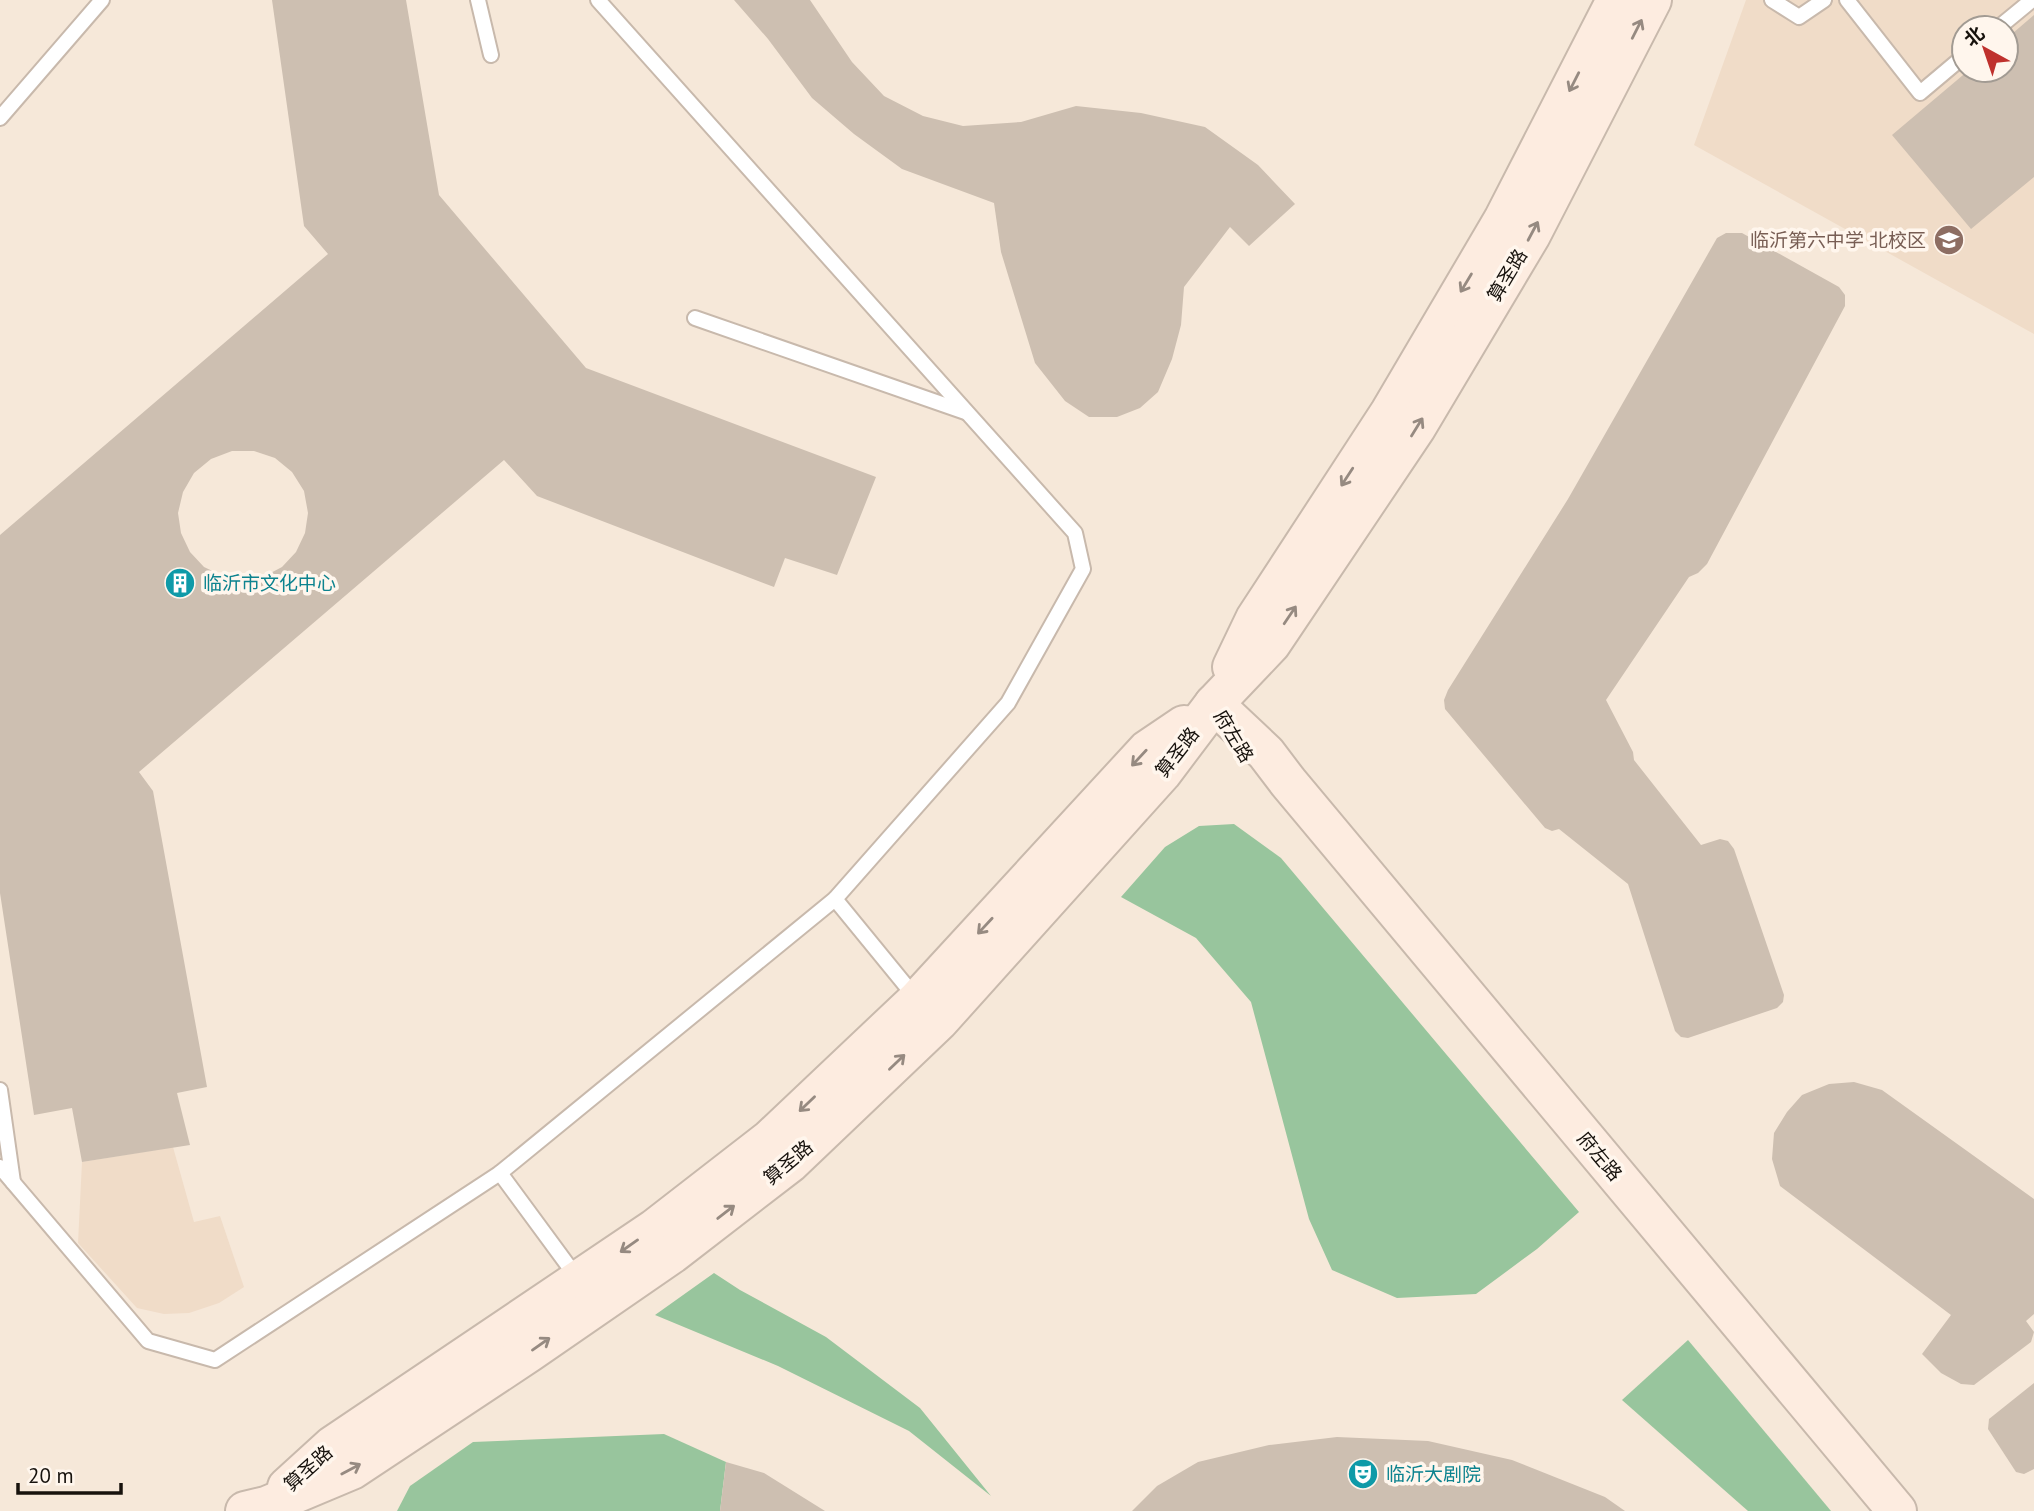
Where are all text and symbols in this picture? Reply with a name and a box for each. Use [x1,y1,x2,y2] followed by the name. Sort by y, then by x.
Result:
[1950,14,2020,84] north arrow
[1631,19,1645,40] one-way arrow
[1959,21,1989,51] text: 北
[1567,72,1581,92] one-way arrow
[1526,221,1540,242] one-way arrow
[1932,223,1966,257] school or university icon: 临沂第六中学 北校区
[1750,228,1926,252] place label: 临沂第六中学 北校区
[1482,244,1532,306] street label: 算圣路
[1459,272,1473,292] one-way arrow
[1411,417,1425,437] one-way arrow
[1340,466,1354,486] one-way arrow
[163,566,197,600] building icon: 临沂市文化中心
[203,571,336,595] place label: 临沂市文化中心
[1283,606,1297,625] one-way arrow
[1209,705,1259,767] street label: 府左路
[1150,722,1204,782] street label: 算圣路
[1131,749,1147,767] one-way arrow
[977,917,993,935] one-way arrow
[888,1053,905,1070] one-way arrow
[799,1096,816,1113] one-way arrow
[1572,1126,1628,1186] street label: 府左路
[758,1134,818,1190] street label: 算圣路
[716,1205,735,1220] one-way arrow
[620,1239,639,1253] one-way arrow
[531,1337,550,1351] one-way arrow
[279,1440,337,1496] street label: 算圣路
[18,1452,121,1496] scale bar
[1346,1457,1380,1491] theatre icon: 临沂大剧院
[28,1462,74,1489] text: 20 m
[340,1462,361,1475] one-way arrow
[1386,1462,1481,1486] place label: 临沂大剧院

